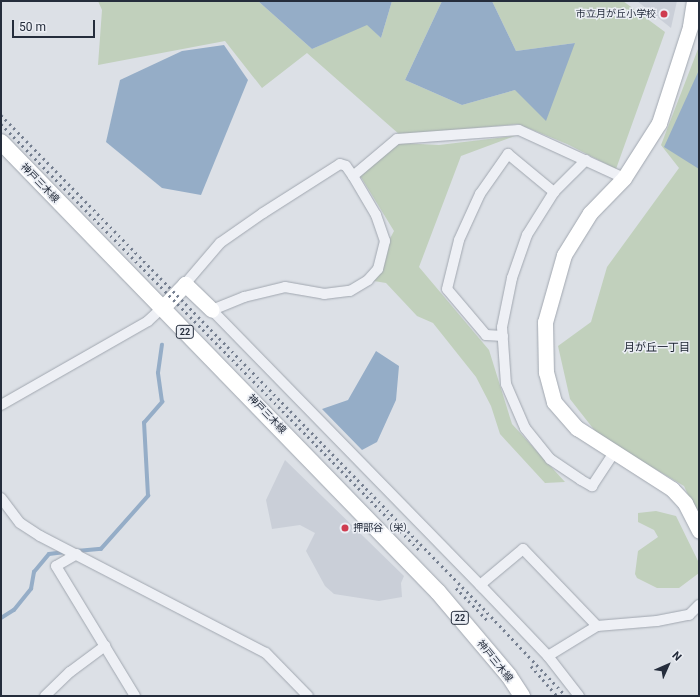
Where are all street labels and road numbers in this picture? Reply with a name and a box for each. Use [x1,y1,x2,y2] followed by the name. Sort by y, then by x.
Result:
[18,161,62,205] street label: 神戸三木線
[175,325,195,339] road number: 22
[245,392,289,436] street label: 神戸三木線
[450,611,470,625] road number: 22
[475,638,515,684] street label: 神戸三木線

